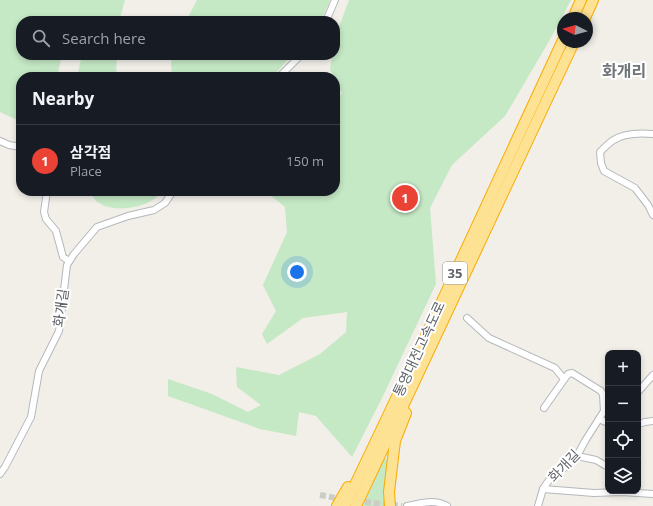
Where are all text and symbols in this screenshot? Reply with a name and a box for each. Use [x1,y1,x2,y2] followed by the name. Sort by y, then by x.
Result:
[557,12,593,48] north arrow
[16,16,340,60] search box
[30,27,52,49] icon: search
[62,28,146,48] text: Search here
[602,60,646,82] district label: 화개리
[32,87,94,110] text: Nearby
[70,142,111,162] text: 삼각점
[41,152,49,170] text: 1
[286,152,324,170] text: 150 m
[70,162,102,180] text: Place
[392,183,418,213] pin: 1
[287,262,307,282] your location
[443,262,467,284] road number: 35
[48,287,73,328] street label: 화개길
[388,298,449,399] street label: 통영대전고속도로
[605,350,641,494] map controls
[605,350,641,386] button: +
[605,386,641,422] button: −
[605,422,641,458] button: locate
[543,445,584,486] street label: 화개길
[605,458,641,494] button: layers

